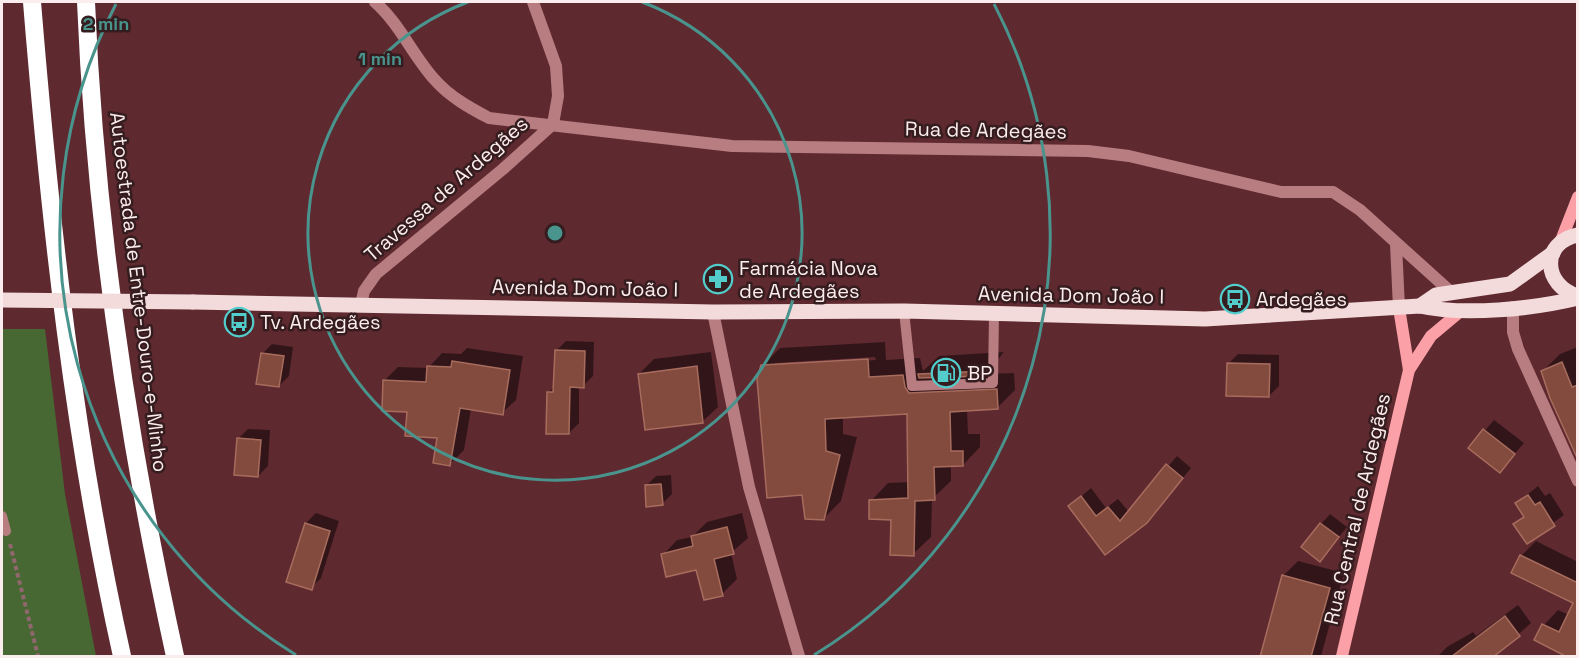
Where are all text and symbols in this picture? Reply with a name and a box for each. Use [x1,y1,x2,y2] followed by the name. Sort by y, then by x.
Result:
[83,12,129,35] text: 2 min
[358,47,402,70] text: 1 min
[104,111,174,473] street label: Autoestrada de Entre-Douro-e-Minho
[359,111,533,267] street label: Travessa de Ardegães
[905,116,1067,144] street label: Rua de Ardegães
[545,223,565,243] centre of rings
[739,255,878,304] place label: Farmácia Nova de Ardegães
[702,263,734,295] pharmacy icon: Farmácia Nova de Ardegães
[492,273,678,303] street label: Avenida Dom João I
[978,280,1164,310] street label: Avenida Dom João I
[1219,283,1251,315] bus stop icon: Ardegães
[1256,286,1347,312] place label: Ardegães
[223,306,255,338] bus stop icon: Tv. Ardegães
[260,309,381,335] place label: Tv. Ardegães
[930,357,962,389] fuel station icon: BP
[967,360,992,386] place label: BP
[1318,391,1396,627] street label: Rua Central de Ardegães

